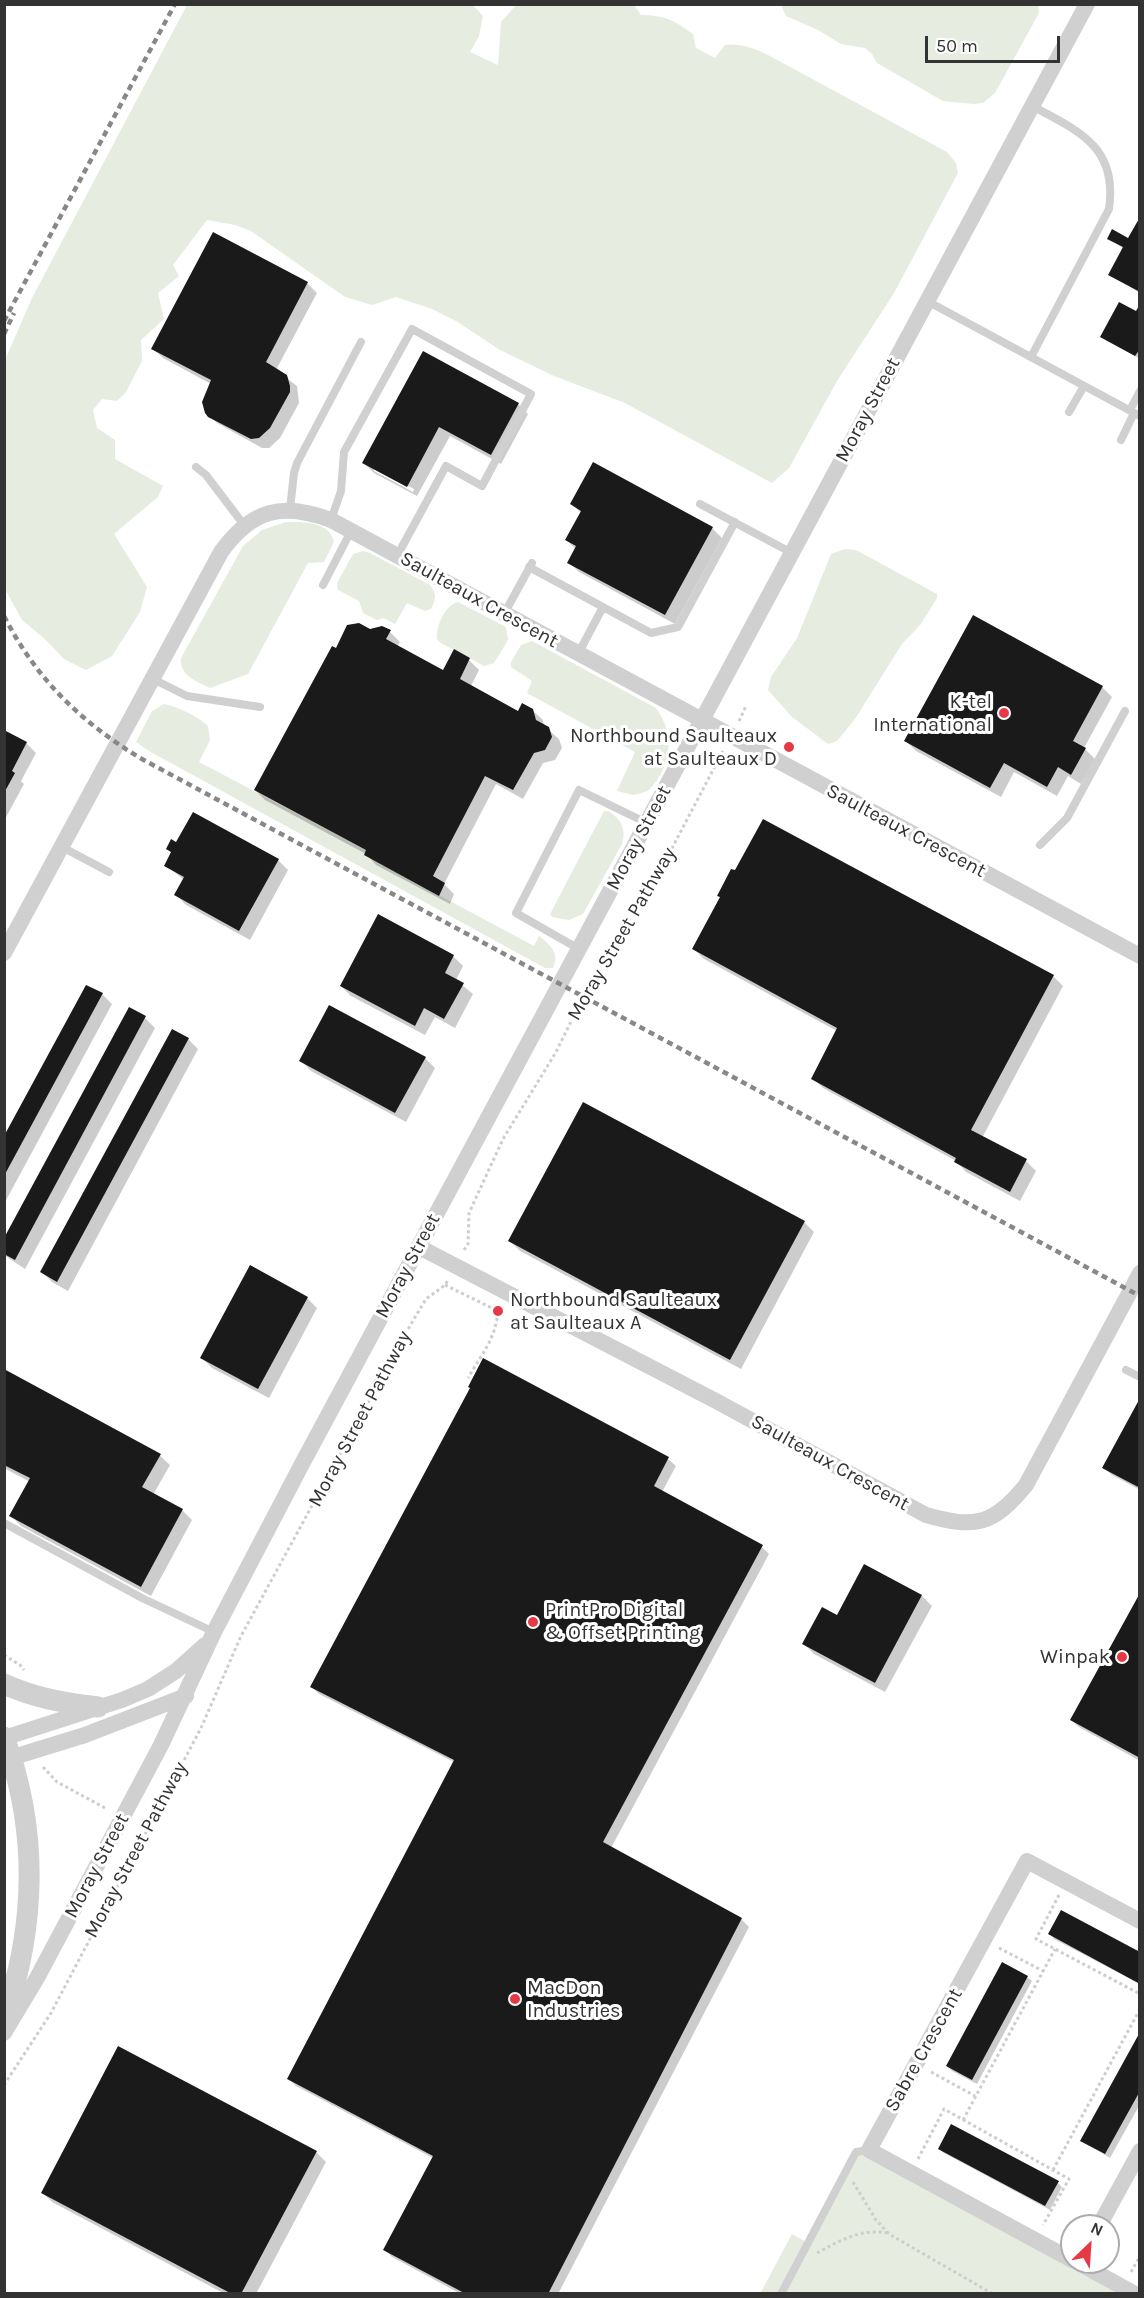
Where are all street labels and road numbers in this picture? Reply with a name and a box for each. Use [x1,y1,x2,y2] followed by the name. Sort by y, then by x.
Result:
[830,354,906,466] street label: Moray Street
[396,547,562,653] street label: Saulteaux Crescent
[822,779,990,883] street label: Saulteaux Crescent
[601,782,677,894] street label: Moray Street
[563,843,681,1025] street label: Moray Street Pathway
[370,1210,446,1322] street label: Moray Street
[303,1327,417,1511] street label: Moray Street Pathway
[747,1410,913,1516] street label: Saulteaux Crescent
[79,1758,193,1942] street label: Moray Street Pathway
[59,1810,135,1922] street label: Moray Street
[880,1984,968,2116] street label: Sabre Crescent

